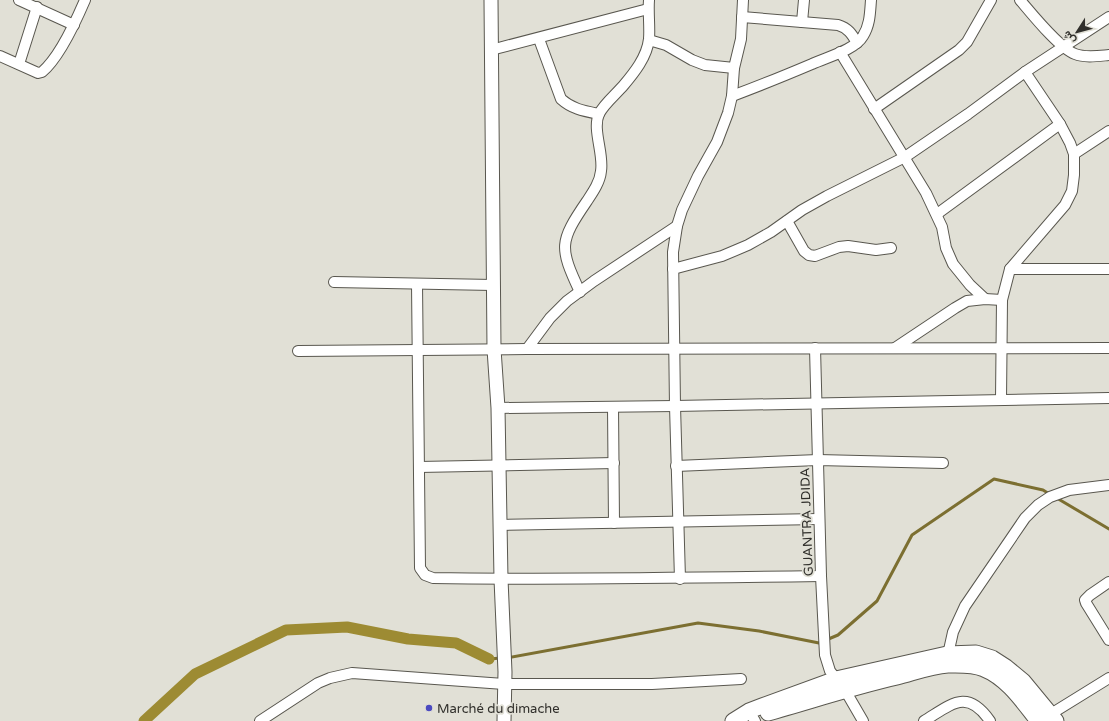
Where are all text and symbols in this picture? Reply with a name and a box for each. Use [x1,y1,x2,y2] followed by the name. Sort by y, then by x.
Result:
[1057,12,1097,52] north arrow
[1060,28,1078,47] text: ش
[797,467,817,577] street label: GUANTRA JDIDA
[437,701,560,717] place label: Marché du dimache
[424,703,434,713] marker: Marché du dimache

